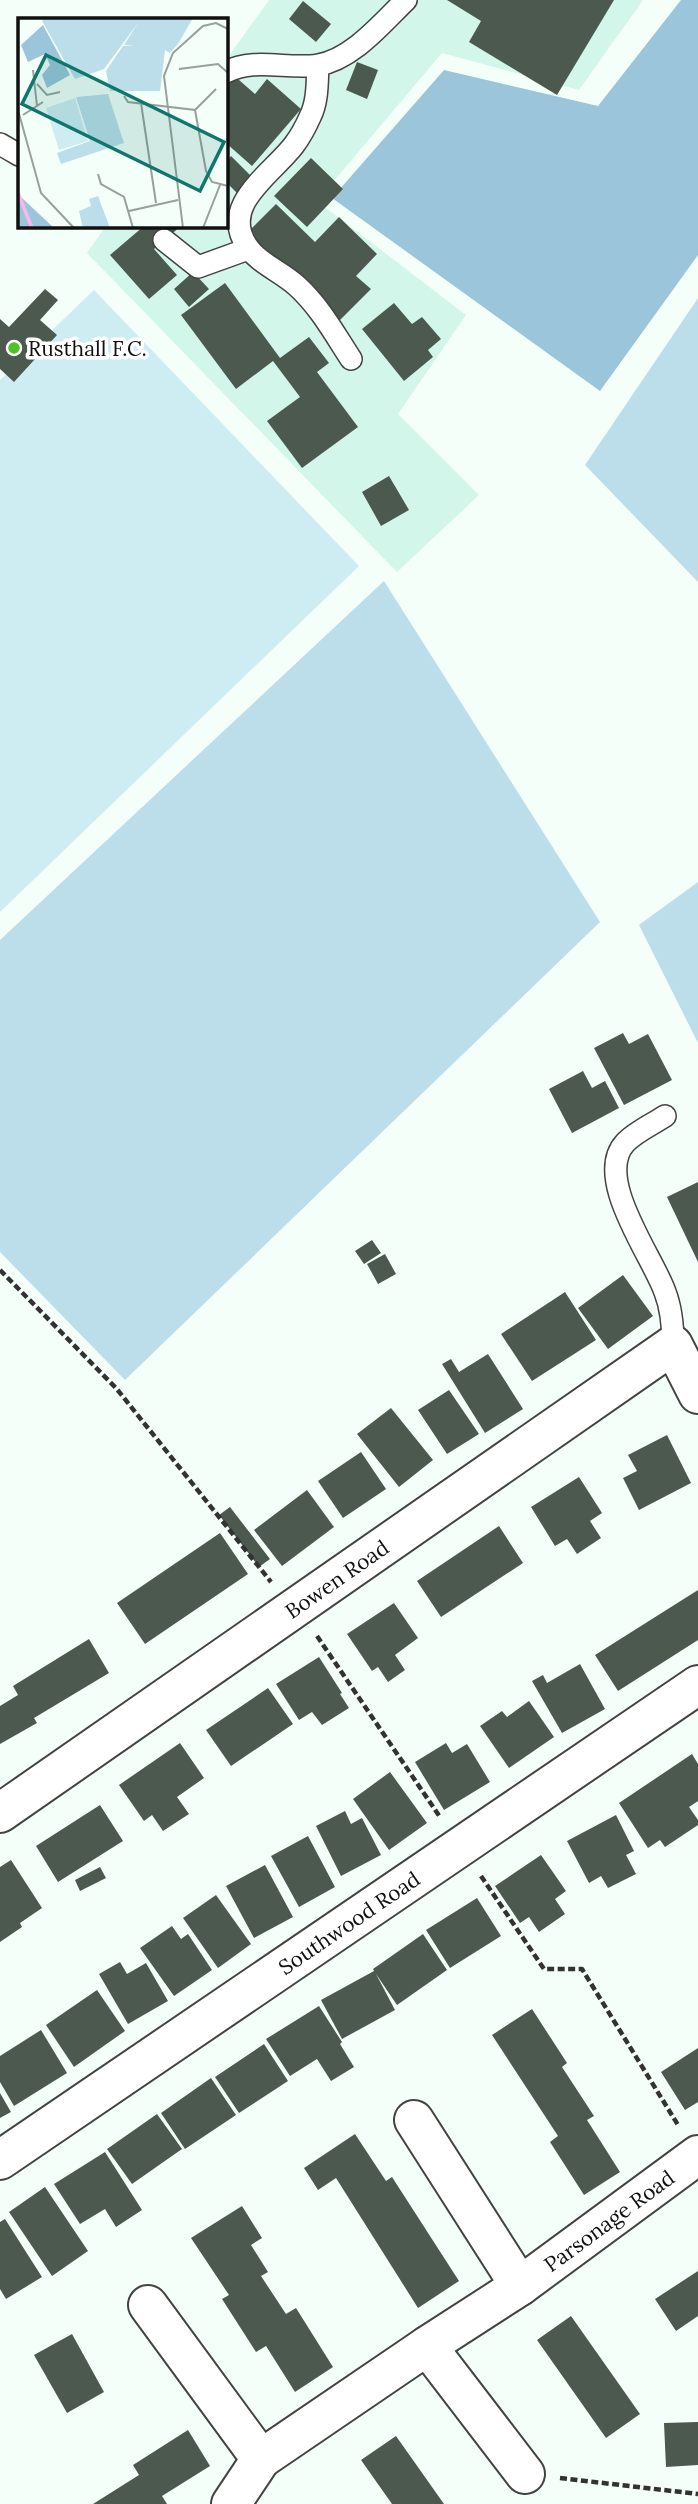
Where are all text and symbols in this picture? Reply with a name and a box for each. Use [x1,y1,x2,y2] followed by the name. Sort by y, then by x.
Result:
[18,18,228,228] inset map
[28,335,147,362] place label: Rusthall F.C.
[6,340,22,356] marker: Rusthall F.C.
[280,1534,394,1624] street label: Bowen Road
[273,1865,425,1980] street label: Southwood Road
[538,2164,679,2277] street label: Parsonage Road

